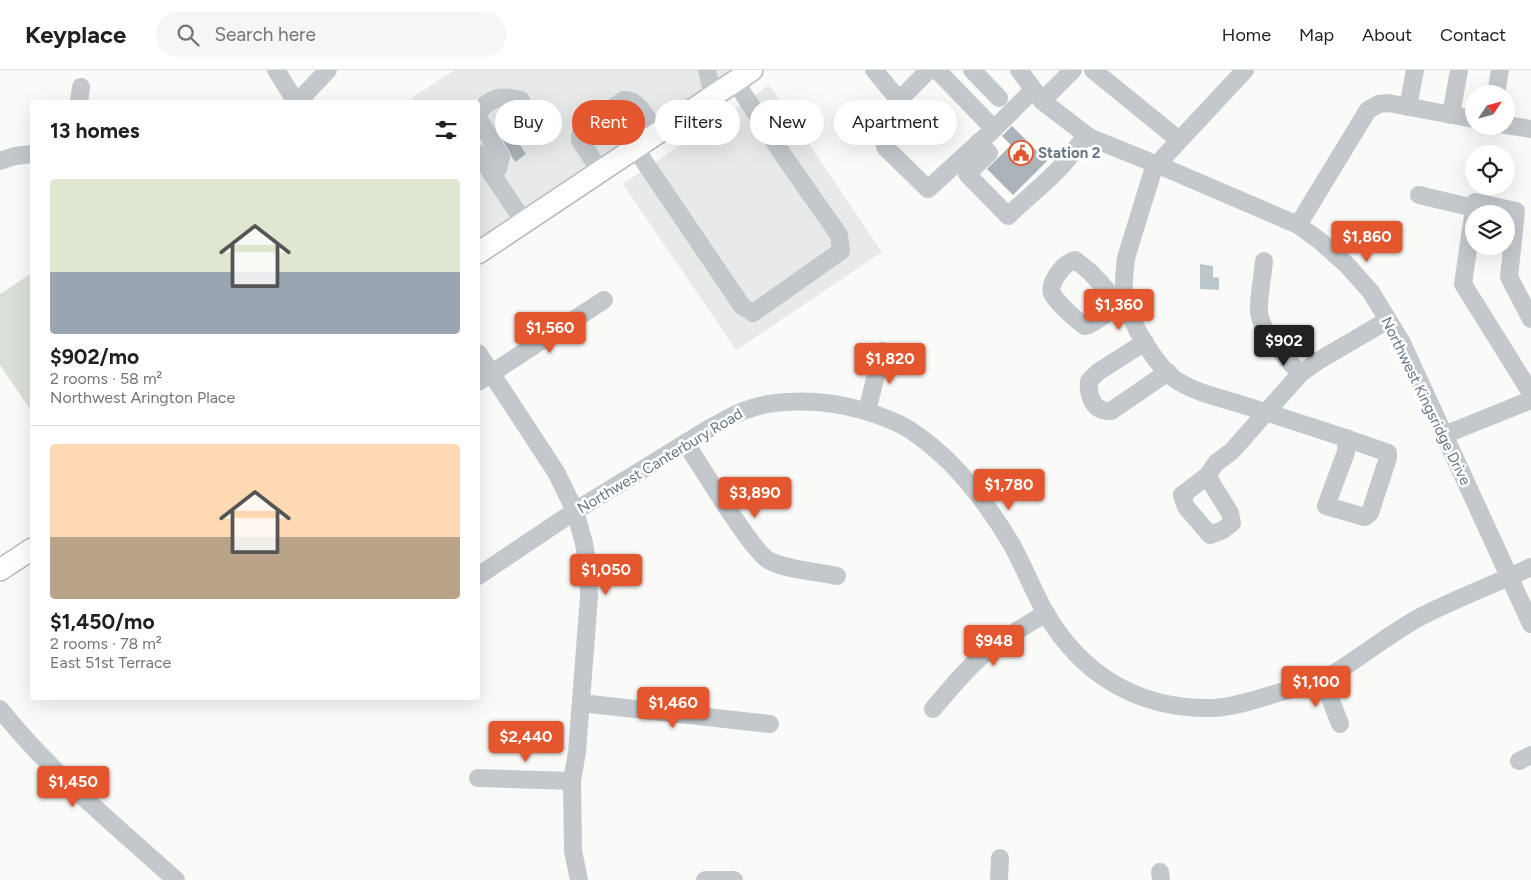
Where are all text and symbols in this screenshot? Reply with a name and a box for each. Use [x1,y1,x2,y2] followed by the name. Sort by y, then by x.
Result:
[156,12,506,57] search box
[25,20,126,49] text: Keyplace
[174,21,202,49] icon: search
[214,23,316,46] text: Search here
[1222,24,1271,46] text: Home
[1299,24,1334,46] text: Map
[1362,24,1412,46] text: About
[1440,24,1506,46] text: Contact
[1465,85,1515,135] north arrow
[1465,85,1515,255] map controls
[495,100,562,145] chip: Buy
[572,100,645,145] chip: Rent
[655,100,740,145] chip: Filters
[750,100,824,145] chip: New
[834,100,957,145] chip: Apartment
[432,116,460,144] icon: filters
[50,118,139,143] text: 13 homes
[1008,140,1034,166] public building icon: Station 2
[1038,144,1101,162] place label: Station 2
[1465,145,1515,195] button: locate
[1465,205,1515,255] button: layers
[210,211,300,301] icon: home
[1326,220,1408,263] pin: $1,860
[1342,227,1392,246] text: $1,860
[1078,288,1160,331] pin: $1,360
[1095,295,1143,314] text: $1,360
[509,312,591,354] pin: $1,560
[1377,314,1475,488] street label: Northwest Kingsridge Drive
[526,318,574,337] text: $1,560
[1254,324,1314,367] pin: $902
[1265,331,1303,350] text: $902
[849,342,931,385] pin: $1,820
[50,344,139,369] text: $902/mo
[865,349,915,368] text: $1,820
[50,369,162,388] text: 2 rooms · 58 m²
[50,388,235,407] text: Northwest Arington Place
[574,404,746,518] street label: Northwest Canterbury Road
[968,468,1050,511] pin: $1,780
[985,475,1033,494] text: $1,780
[714,476,796,519] pin: $3,890
[210,477,300,567] icon: home
[729,483,781,502] text: $3,890
[565,554,647,596] pin: $1,050
[581,560,631,579] text: $1,050
[50,609,155,634] text: $1,450/mo
[964,624,1024,667] pin: $948
[975,631,1013,650] text: $948
[50,634,162,653] text: 2 rooms · 78 m²
[50,653,171,672] text: East 51st Terrace
[1275,666,1357,708] pin: $1,100
[1292,672,1340,691] text: $1,100
[632,686,714,729] pin: $1,460
[648,693,698,712] text: $1,460
[485,720,567,763] pin: $2,440
[500,727,552,746] text: $2,440
[32,766,114,808] pin: $1,450
[48,772,98,791] text: $1,450

